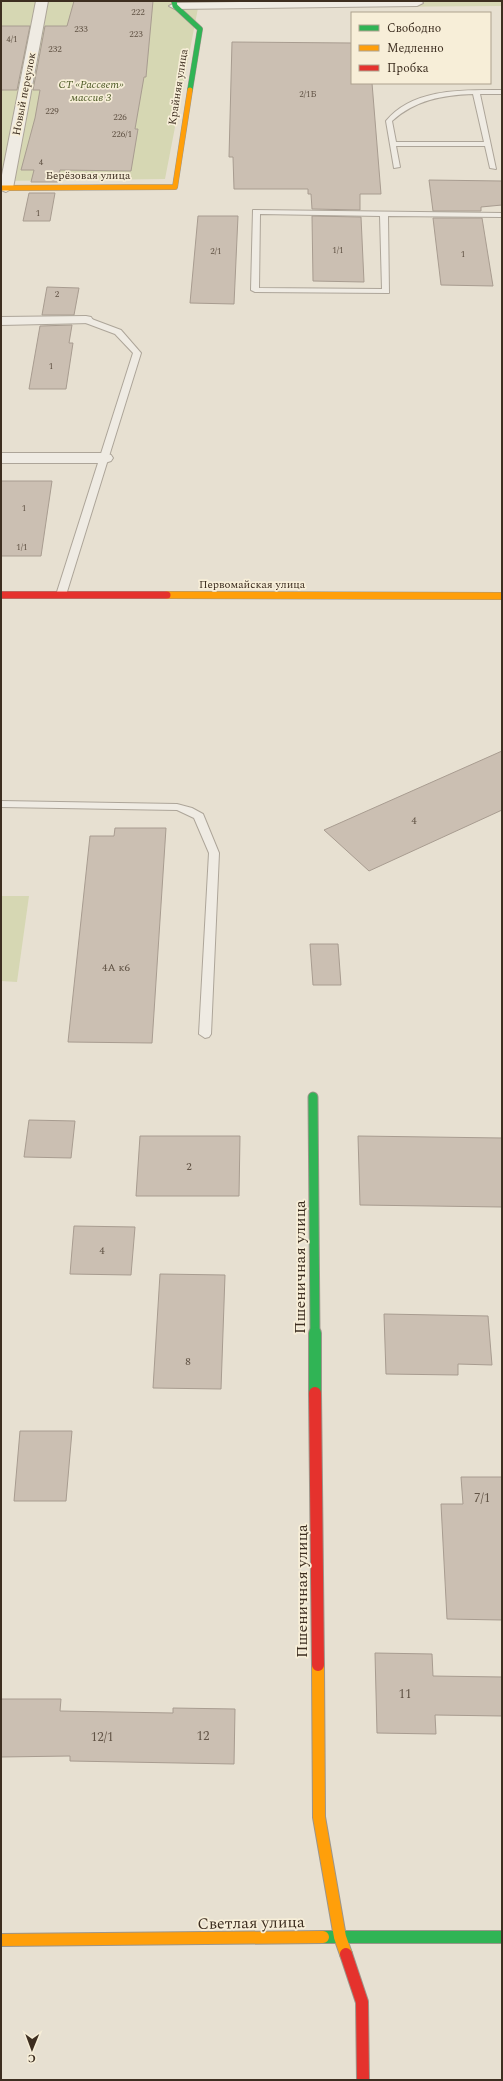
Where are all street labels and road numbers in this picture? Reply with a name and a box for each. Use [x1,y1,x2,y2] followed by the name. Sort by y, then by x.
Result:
[164,47,193,126] street label: Крайняя улица
[8,51,40,137] street label: Новый переулок
[46,167,131,184] street label: Берёзовая улица
[199,576,306,593] street label: Первомайская улица
[288,1200,312,1334] street label: Пшеничная улица
[290,1524,314,1658] street label: Пшеничная улица
[197,1910,305,1936] street label: Светлая улица

